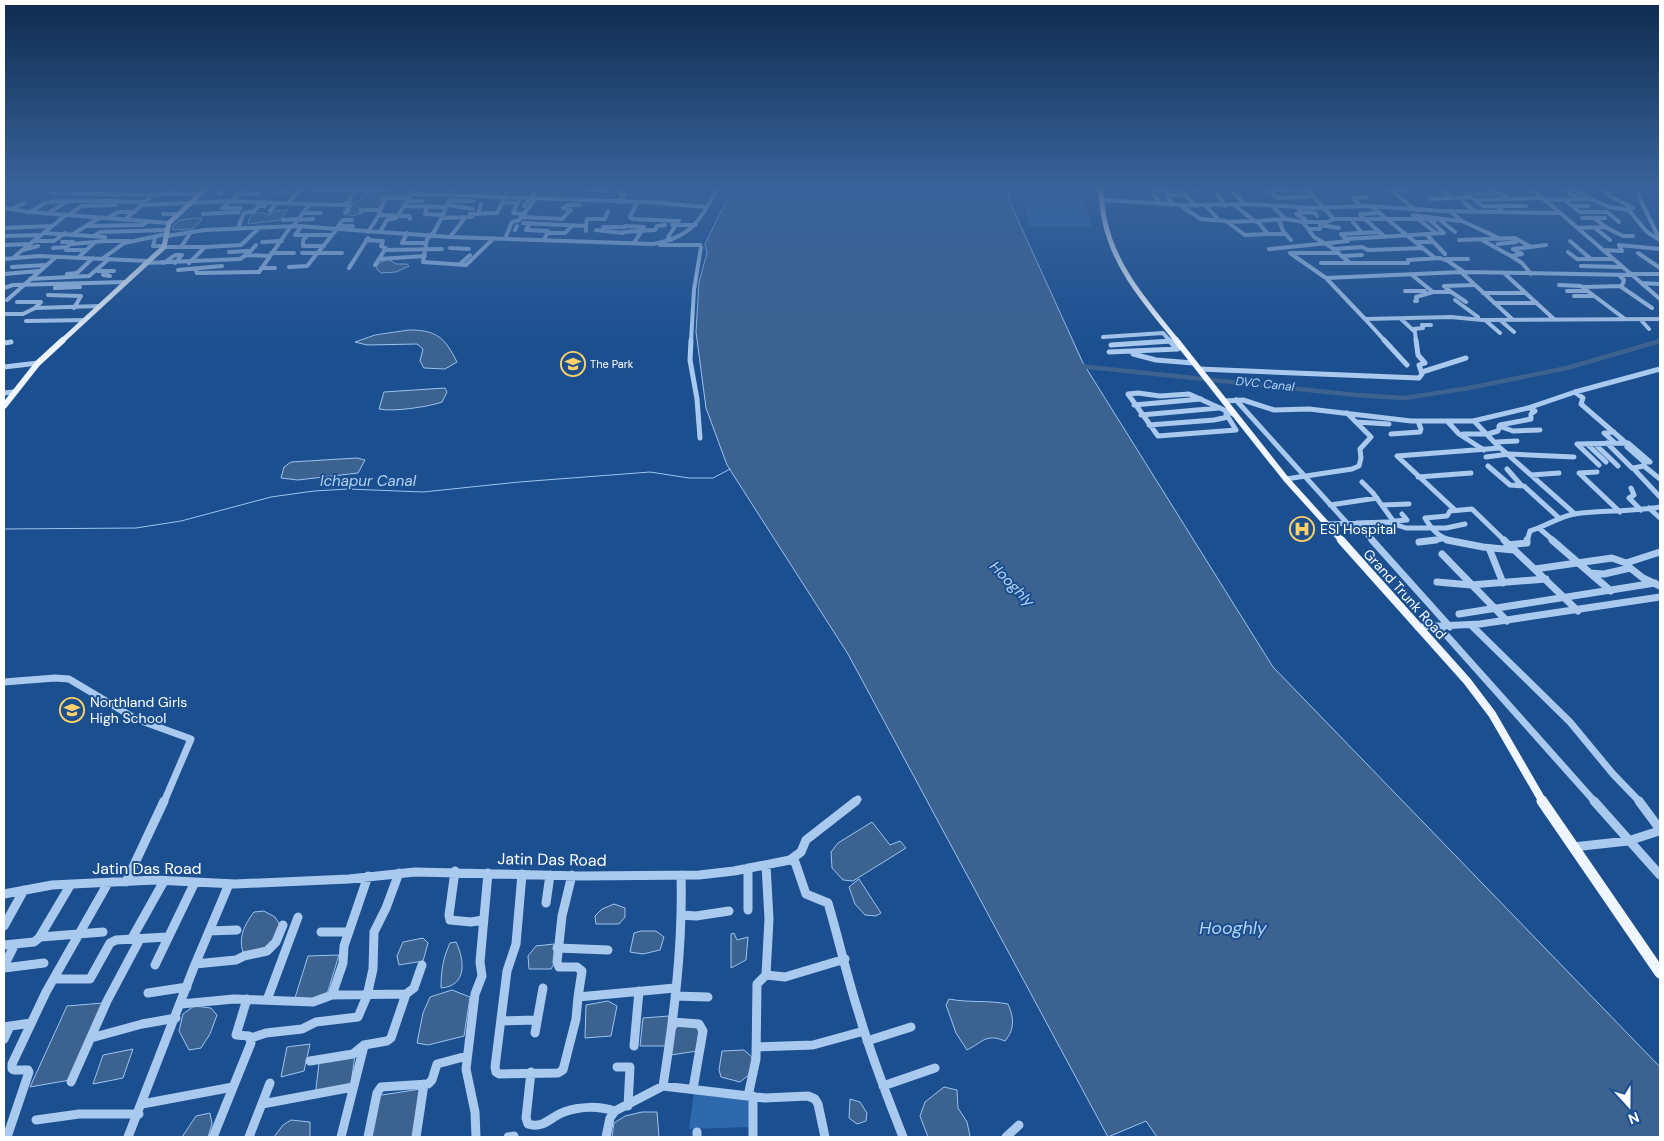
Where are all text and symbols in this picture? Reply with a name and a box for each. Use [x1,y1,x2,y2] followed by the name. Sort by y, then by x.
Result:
[560,351,586,377] school or university icon: The Park
[590,357,634,371] place label: The Park
[1235,373,1296,395] water label: DVC Canal
[320,471,417,491] water label: Ichapur Canal
[1289,516,1315,542] hospital icon: ESI Hospital
[1320,520,1396,538] place label: ESI Hospital
[1360,545,1450,643] street label: Grand Trunk Road
[985,557,1039,612] water label: Hooghly
[90,693,187,727] place label: Northland Girls High School
[59,697,85,723] school or university icon: Northland Girls High School
[497,848,607,871] street label: Jatin Das Road
[92,858,202,879] street label: Jatin Das Road
[1199,916,1268,940] water label: Hooghly
[1604,1081,1654,1131] north arrow
[1626,1108,1642,1128] text: N

